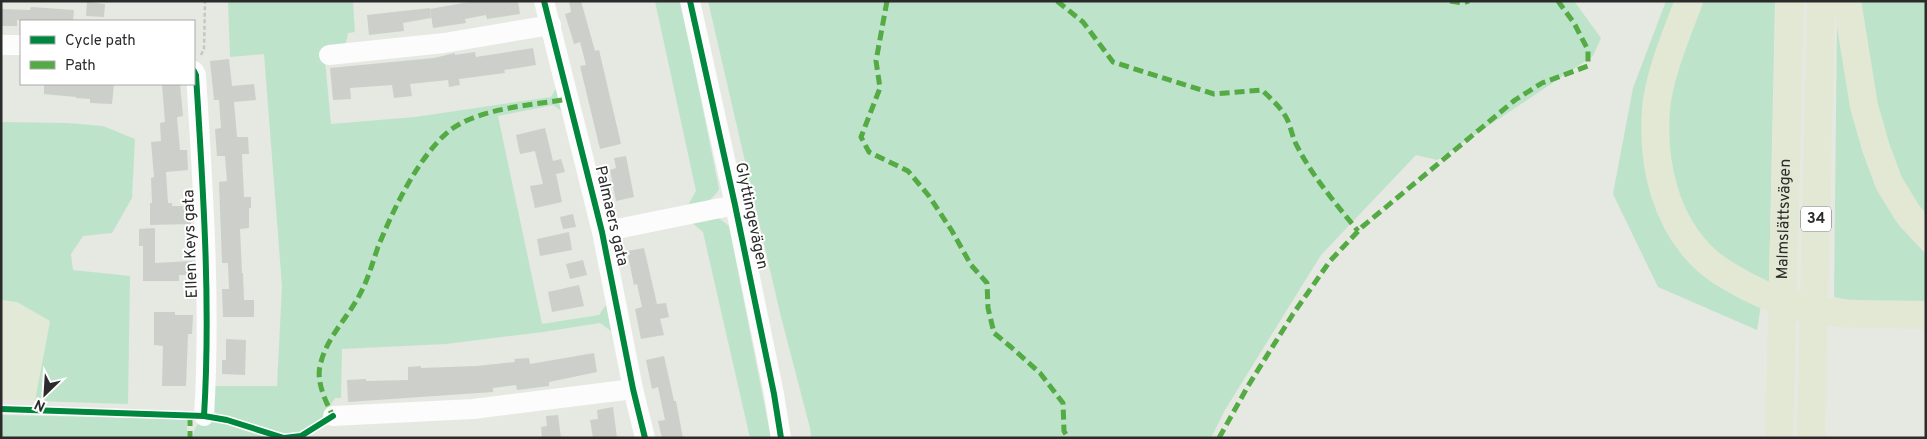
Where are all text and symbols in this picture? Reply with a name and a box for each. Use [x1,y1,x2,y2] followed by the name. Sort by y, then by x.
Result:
[20,20,195,85] legend
[65,32,136,51] text: Cycle path
[65,57,96,76] text: Path
[1773,158,1796,280] street label: Malmslättsvägen
[730,161,772,271] street label: Glyttingevägen
[590,164,632,268] street label: Palmaers gata
[179,189,203,299] street label: Ellen Keys gata
[1801,206,1831,232] road number: 34
[20,369,70,419] north arrow
[32,395,48,414] text: N

